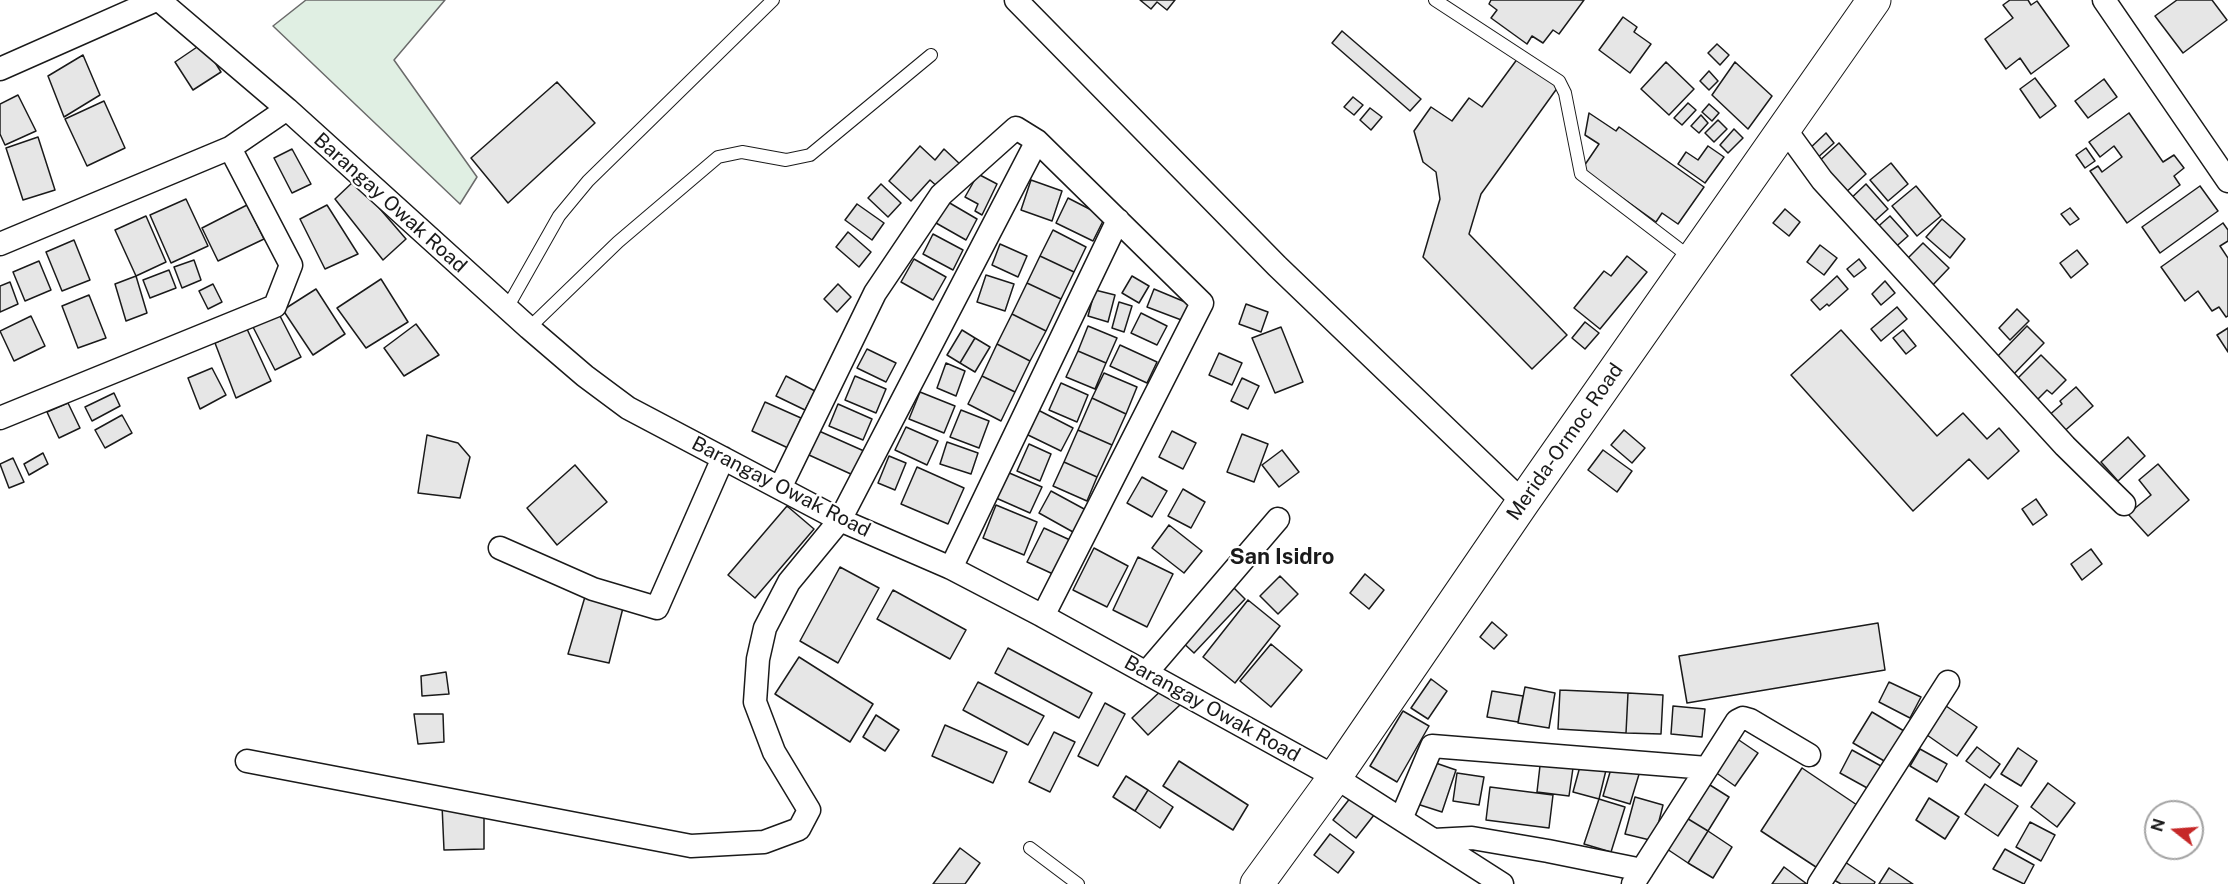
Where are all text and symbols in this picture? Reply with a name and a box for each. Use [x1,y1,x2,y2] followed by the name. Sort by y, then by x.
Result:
[309,128,471,278] street label: Barangay Owak Road
[1502,359,1628,525] street label: Merida-Ormoc Road
[688,431,874,543] street label: Barangay Owak Road
[1230,544,1334,570] district label: San Isidro
[1120,651,1304,767] street label: Barangay Owak Road
[2144,800,2204,860] north arrow
[2147,816,2169,834] text: N

